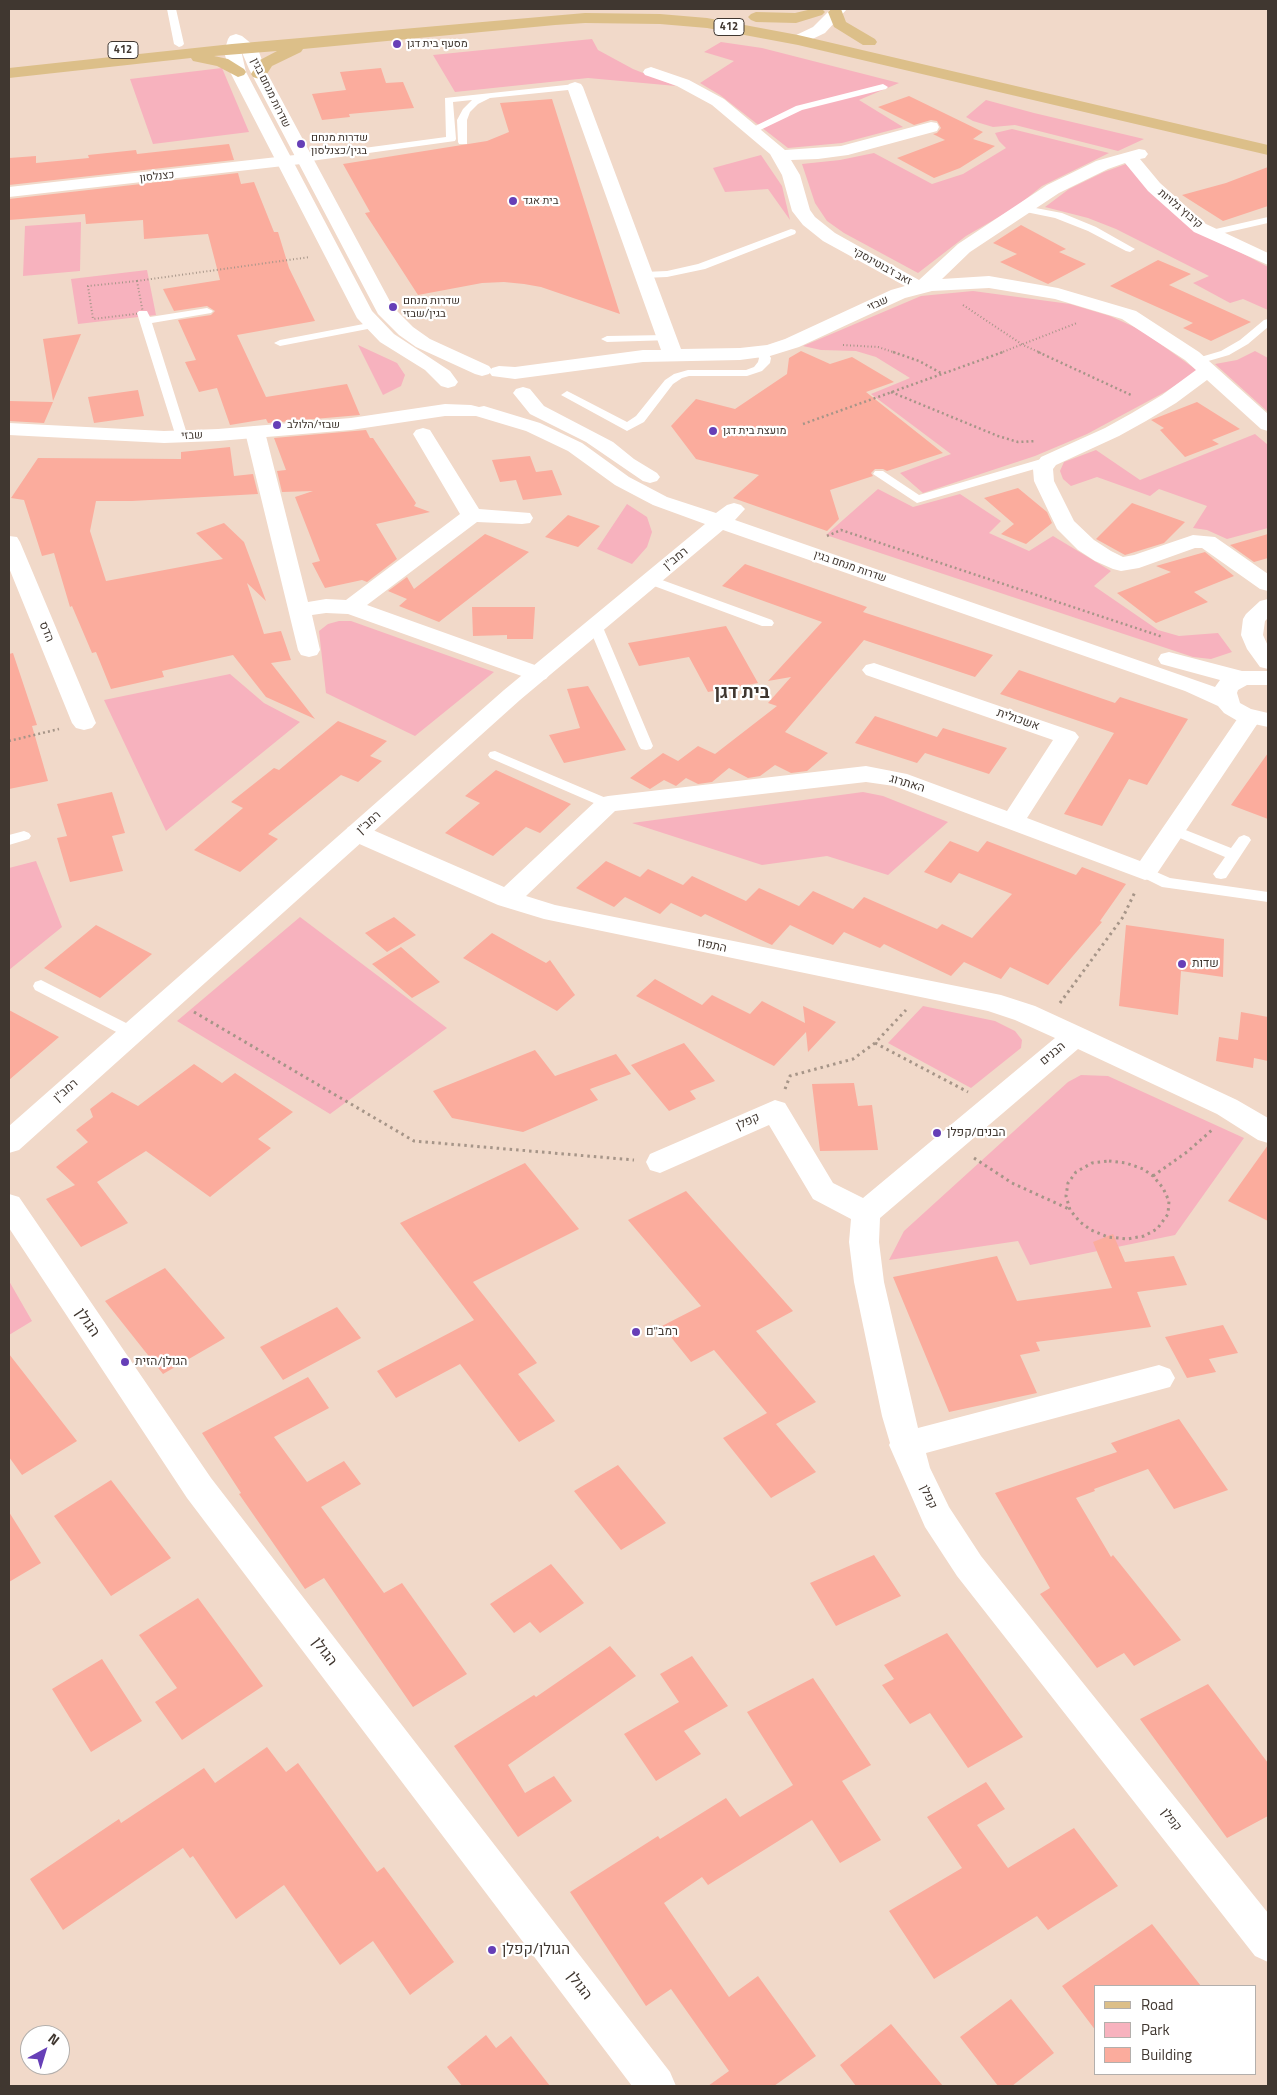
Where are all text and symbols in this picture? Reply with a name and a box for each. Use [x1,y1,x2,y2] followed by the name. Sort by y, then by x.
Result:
[714,18,744,36] road number: 412
[407,37,468,51] place label: מסעף בית דגן
[391,38,403,50] marker: מסעף בית דגן
[108,42,138,58] road number: 412
[247,56,293,130] street label: שדרות מנחם בגין
[311,131,368,157] place label: שדרות מנחם בגין/כצנלסון
[295,138,307,150] marker: שדרות מנחם בגין/כצנלסון
[139,169,175,185] street label: כצנלסון
[1155,187,1205,231] street label: קיבוץ גלויות
[523,194,558,208] place label: בית אגד
[507,195,519,207] marker: בית אגד
[850,245,914,289] street label: זאב ז'בוטינסקי
[403,294,460,320] place label: שדרות מנחם בגין/שבזי
[865,294,891,314] street label: שבזי
[387,301,399,313] marker: שדרות מנחם בגין/שבזי
[287,418,340,432] place label: שבזי/הלולב
[271,419,283,431] marker: שבזי/הלולב
[723,424,786,438] place label: מועצת בית דגן
[707,425,719,437] marker: מועצת בית דגן
[181,429,203,443] street label: שבזי
[661,545,691,573] street label: רמב"ן
[812,548,888,586] street label: שדרות מנחם בגין
[35,620,57,644] street label: הדס
[714,683,770,705] district label: בית דגן
[995,706,1041,734] street label: אשכולית
[888,772,926,796] street label: האתרוג
[354,808,384,838] street label: רמב"ן
[696,936,728,956] street label: התפוז
[1192,957,1219,971] place label: שדות
[1176,958,1188,970] marker: שדות
[1037,1039,1069,1069] street label: הבנים
[51,1076,81,1106] street label: רמב"ן
[734,1110,762,1134] street label: קפלן
[947,1126,1006,1140] place label: הבנים/קפלן
[931,1127,943,1139] marker: הבנים/קפלן
[71,1305,103,1341] street label: הגולן
[646,1325,678,1339] place label: רמב"ם
[630,1326,642,1338] marker: רמב"ם
[135,1355,187,1369] place label: הגולן/הזית
[119,1356,131,1368] marker: הגולן/הזית
[916,1483,940,1511] street label: קפלן
[307,1634,341,1670] street label: הגולן
[1158,1806,1184,1834] street label: קפלן
[502,1941,570,1959] place label: הגולן/קפלן
[486,1944,498,1956] marker: הגולן/קפלן
[562,1968,596,2004] street label: הגולן
[1094,1985,1257,2075] legend
[1141,1993,1173,2016] text: Road
[1141,2018,1170,2041] text: Park
[20,2025,70,2075] north arrow
[44,2028,64,2050] text: N
[1141,2043,1192,2066] text: Building

